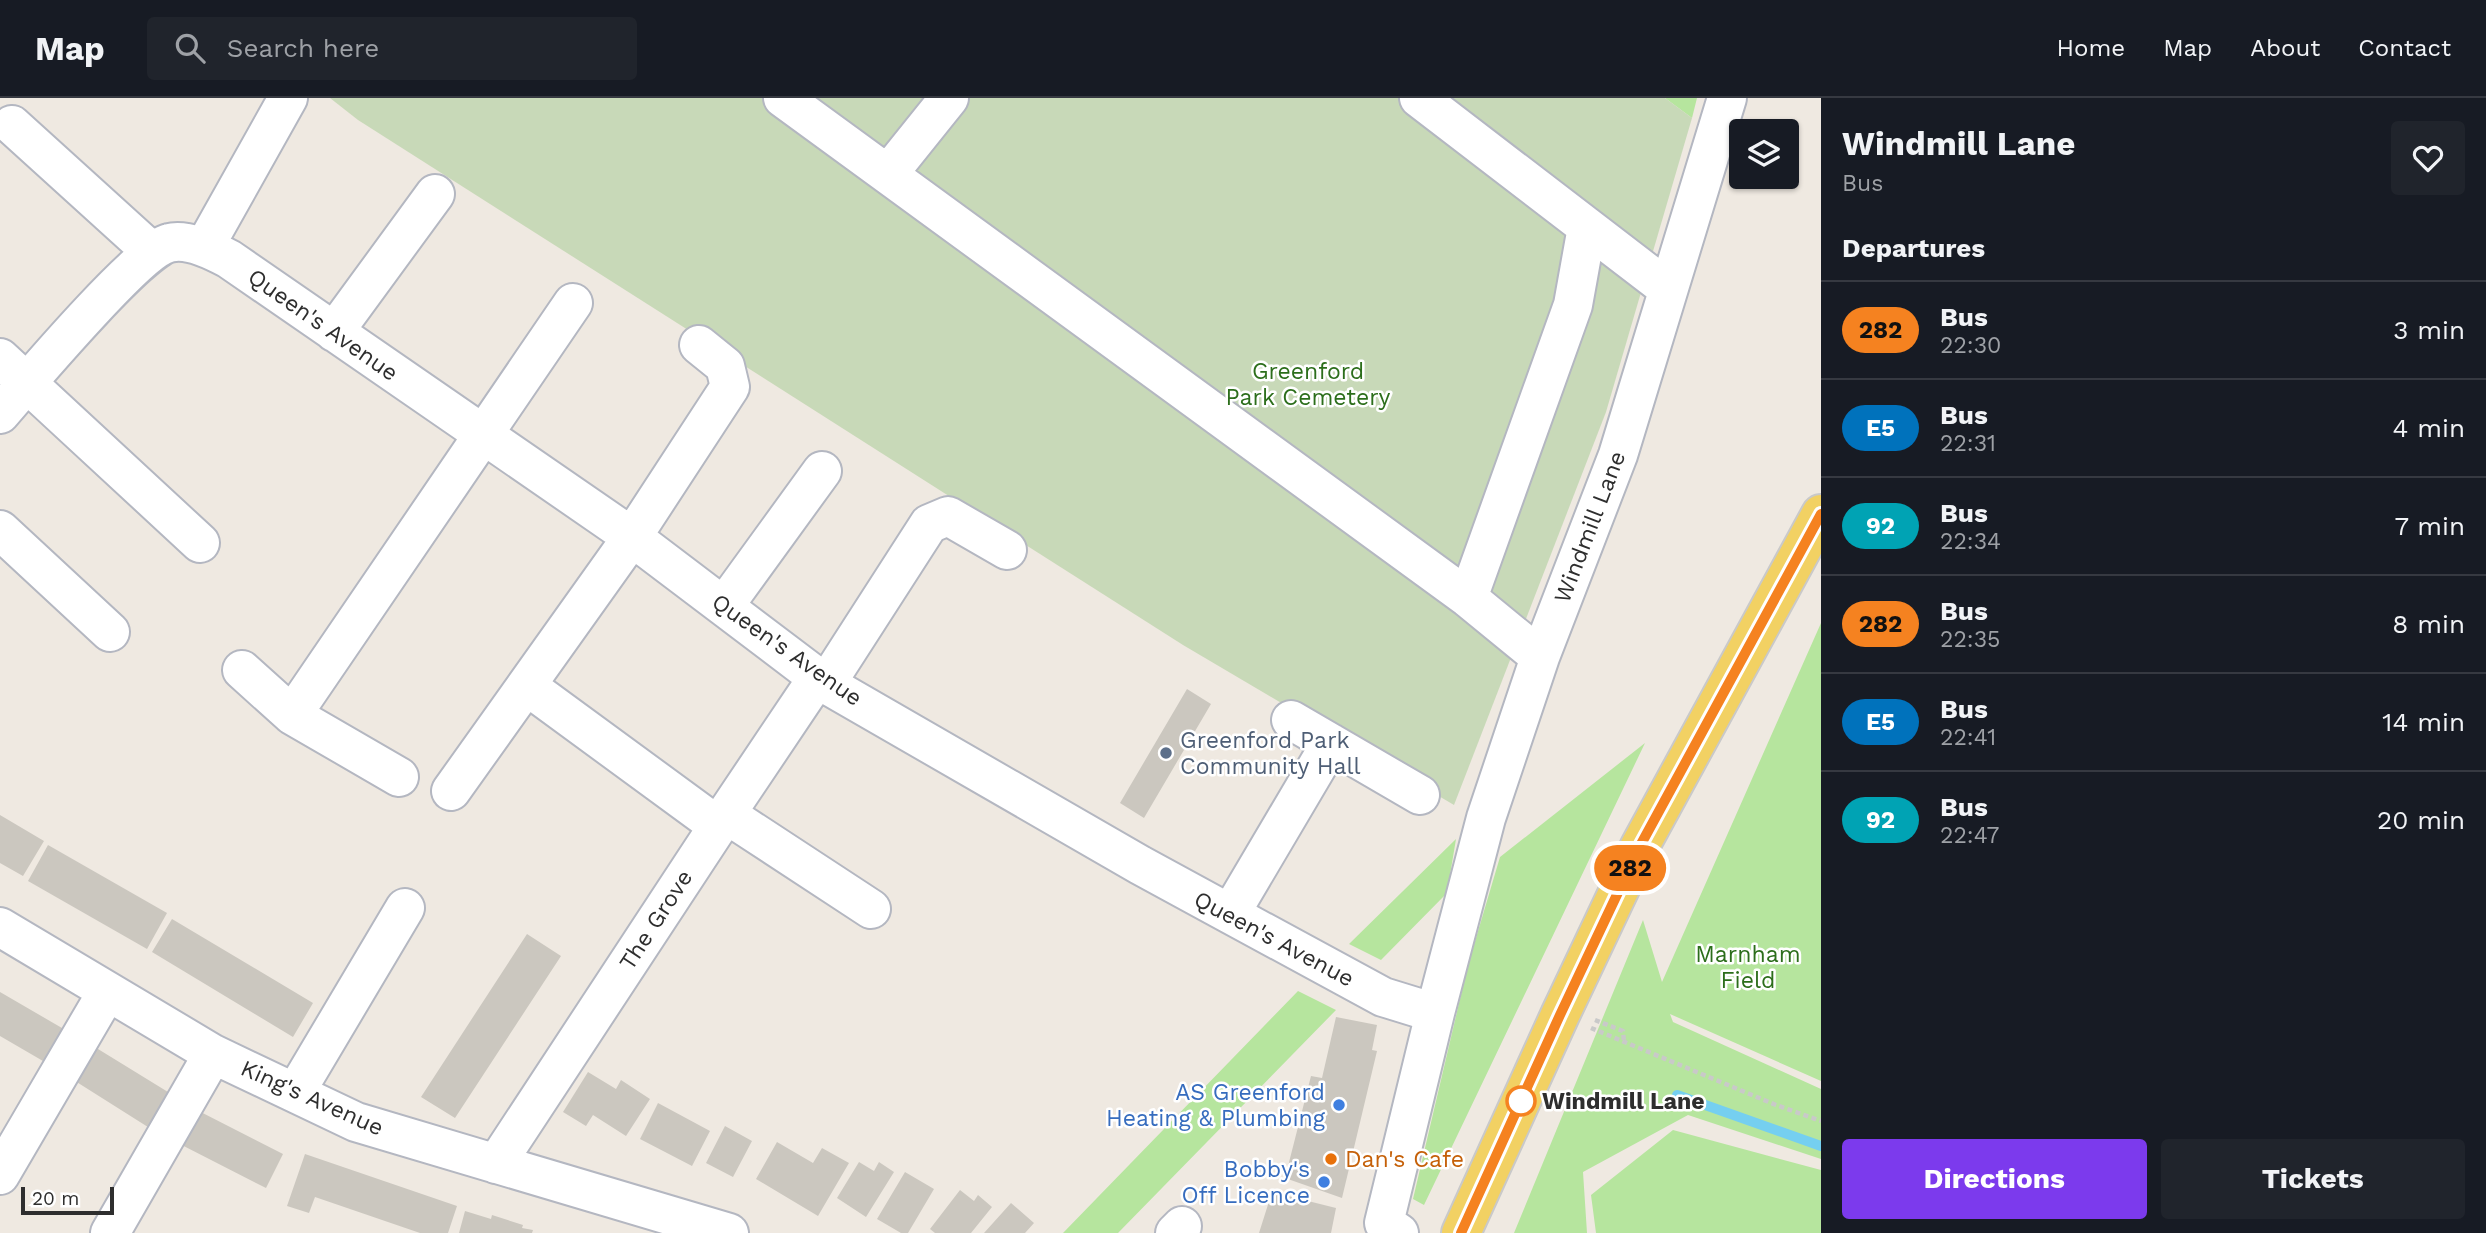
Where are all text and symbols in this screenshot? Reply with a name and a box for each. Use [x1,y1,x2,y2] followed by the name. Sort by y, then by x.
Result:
[147,17,637,80] search box
[35,29,105,68] text: Map
[171,29,209,67] icon: search
[227,33,379,63] text: Search here
[2057,34,2125,62] text: Home
[2163,34,2212,62] text: Map
[2250,34,2320,62] text: About
[2358,34,2451,62] text: Contact
[1729,119,1799,189] map controls
[1729,119,1799,189] button: layers
[2391,121,2465,195] button: heart
[1842,124,2075,163] text: Windmill Lane
[1842,170,1883,197] text: Bus
[1842,233,1985,263] text: Departures
[243,263,403,387] street label: Queen's Avenue
[1940,302,1988,332] text: Bus
[2393,315,2465,345] text: 3 min
[1859,316,1902,344] text: 282
[1940,332,2001,359] text: 22:30
[1226,358,1391,411] park label: Greenford Park Cemetery
[1940,400,1988,430] text: Bus
[2392,413,2465,443] text: 4 min
[1866,414,1895,442] text: E5
[1940,430,1996,457] text: 22:31
[1549,447,1631,607] street label: Windmill Lane
[1940,498,1988,528] text: Bus
[2395,511,2465,541] text: 7 min
[1866,512,1895,540] text: 92
[1940,528,2001,555] text: 22:34
[707,588,867,712] street label: Queen's Avenue
[1940,596,1988,626] text: Bus
[2392,609,2465,639] text: 8 min
[1859,610,1902,638] text: 282
[1940,626,2000,653] text: 22:35
[1940,694,1988,724] text: Bus
[2382,707,2465,737] text: 14 min
[1866,708,1895,736] text: E5
[1940,724,1996,751] text: 22:41
[1180,727,1361,780] place label: Greenford Park Community Hall
[1158,745,1174,761] marker: Greenford Park Community Hall
[1940,792,1988,822] text: Bus
[2377,805,2465,835] text: 20 min
[1866,806,1895,834] text: 92
[1940,822,1999,849] text: 22:47
[1590,845,1670,891] line badge: 282
[1608,854,1652,882] text: 282
[614,865,698,975] street label: The Grove
[1189,886,1359,992] street label: Queen's Avenue
[1695,941,1801,994] park label: Marnham Field
[236,1054,388,1142] street label: King's Avenue
[1106,1079,1326,1132] place label: AS Greenford Heating & Plumbing
[1506,1086,1536,1116] marker: Windmill Lane
[1542,1088,1705,1115] place label: Windmill Lane
[1331,1097,1347,1113] marker: AS Greenford Heating & Plumbing
[1842,1139,2147,1219] button: Directions
[2161,1139,2465,1219] button: Tickets
[1345,1146,1464,1173] place label: Dan's Cafe
[1323,1151,1339,1167] marker: Dan's Cafe
[1181,1156,1310,1209] place label: Bobby's Off Licence
[1316,1174,1332,1190] marker: Bobby's Off Licence
[21,1184,114,1216] scale bar
[32,1187,79,1210] text: 20 m

